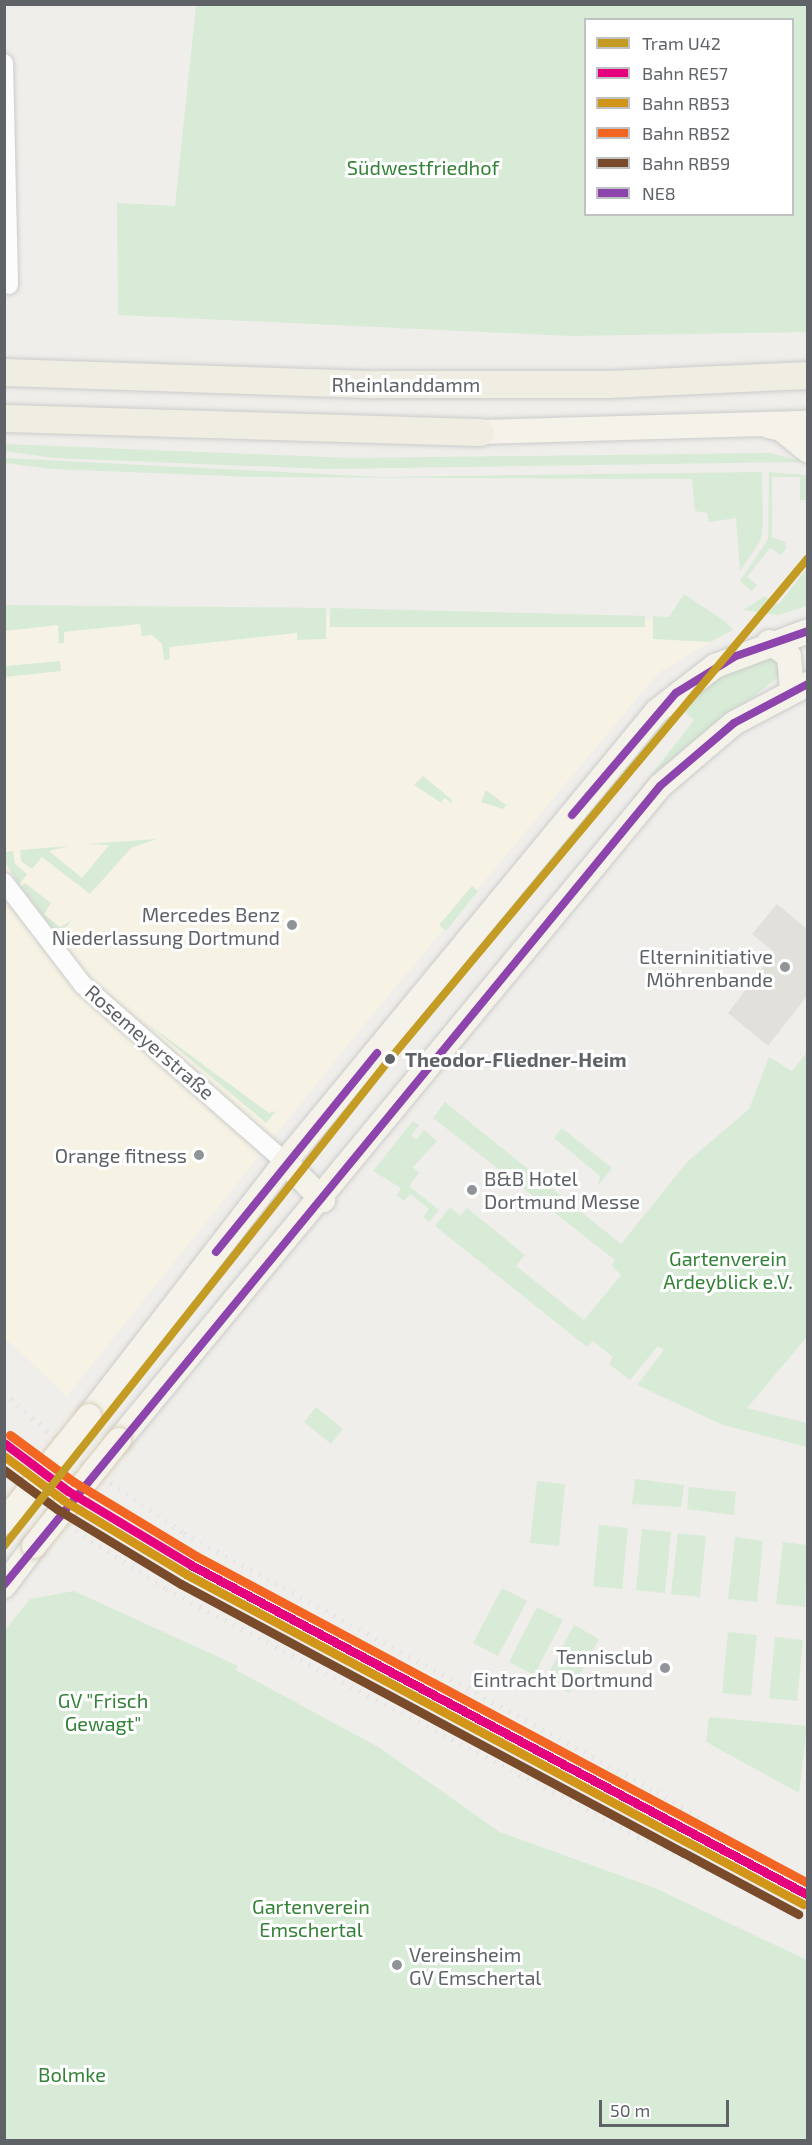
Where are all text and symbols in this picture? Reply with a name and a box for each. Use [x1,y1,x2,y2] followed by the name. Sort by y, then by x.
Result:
[584,18,794,216] legend
[642,32,721,54] text: Tram U42
[642,62,728,84] text: Bahn RE57
[642,92,730,114] text: Bahn RB53
[642,122,730,144] text: Bahn RB52
[642,152,730,174] text: Bahn RB59
[347,155,499,179] park label: Südwestfriedhof
[642,182,676,204] text: NE8
[332,372,480,396] street label: Rheinlanddamm
[52,902,280,949] place label: Mercedes Benz Niederlassung Dortmund
[285,918,299,932] marker: Mercedes Benz Niederlassung Dortmund
[639,944,773,991] place label: Elterninitiative Möhrenbande
[778,960,792,974] marker: Elterninitiative Möhrenbande
[81,979,219,1105] street label: Rosemeyerstraße
[405,1047,627,1071] place label: Theodor-Fliedner-Heim
[380,1049,400,1069] marker: Theodor-Fliedner-Heim
[54,1143,187,1167] place label: Orange fitness
[192,1148,206,1162] marker: Orange fitness
[484,1166,640,1213] place label: B&B Hotel Dortmund Messe
[465,1183,479,1197] marker: B&B Hotel Dortmund Messe
[663,1247,793,1294] park label: Gartenverein Ardeyblick e.V.
[473,1644,653,1691] place label: Tennisclub Eintracht Dortmund
[658,1661,672,1675] marker: Tennisclub Eintracht Dortmund
[57,1688,149,1735] park label: GV "Frisch Gewagt"
[252,1895,370,1942] park label: Gartenverein Emschertal
[409,1942,542,1989] place label: Vereinsheim GV Emschertal
[390,1958,404,1972] marker: Vereinsheim GV Emschertal
[38,2062,106,2086] park label: Bolmke
[602,2088,732,2126] scale bar
[610,2099,650,2121] text: 50 m

